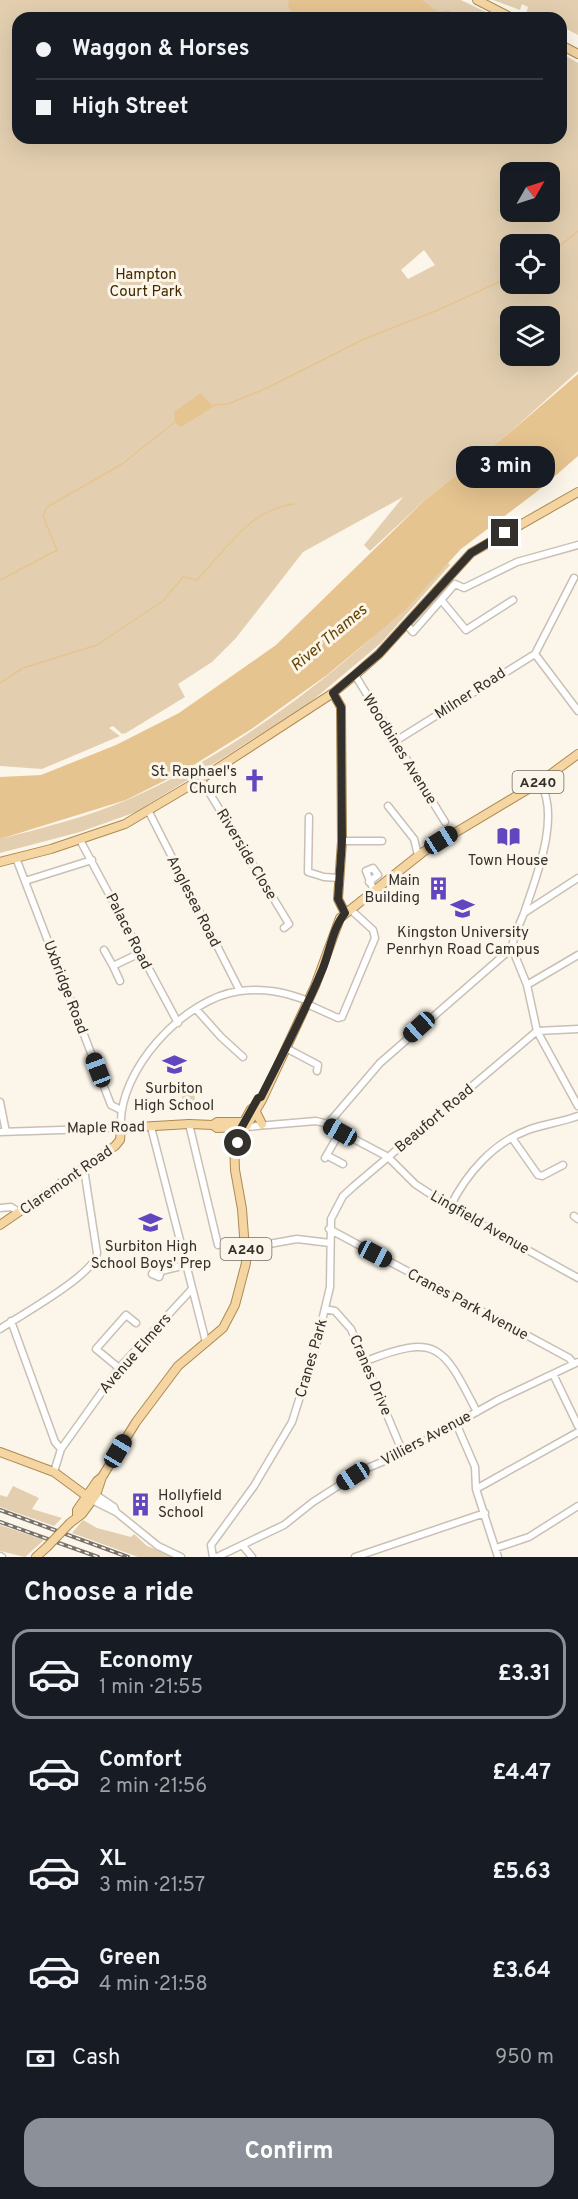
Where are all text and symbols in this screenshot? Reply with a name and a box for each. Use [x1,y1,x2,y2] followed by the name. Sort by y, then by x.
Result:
[72,36,250,63] text: Waggon & Horses
[72,94,188,121] text: High Street
[500,162,560,222] north arrow
[500,162,560,366] map controls
[500,234,560,294] button: locate
[110,266,182,302] park label: Hampton Court Park
[500,306,560,366] button: layers
[456,446,554,488] callout: 3 min
[479,454,532,480] text: 3 min
[491,519,518,546] route end
[287,600,372,676] water label: River Thames
[432,664,510,724] street label: Milner Road
[357,691,440,809] street label: Woodbines Avenue
[151,763,237,799] place label: St. Raphael's Church
[242,767,268,793] church icon: St. Raphael's Church
[512,771,564,793] road number: A240
[211,806,280,904] street label: Riverside Close
[421,823,461,857] car
[495,823,521,849] library icon: Town House
[468,852,548,871] place label: Town House
[161,853,224,951] street label: Anglesea Road
[365,872,420,908] place label: Main Building
[425,876,451,902] building icon: Main Building
[100,890,155,973] street label: Palace Road
[450,895,476,921] school or university icon: Kingston University Penrhyn Road Campus
[386,924,540,960] place label: Kingston University Penrhyn Road Campus
[38,938,91,1037] street label: Uxbridge Road
[400,1008,438,1046] car
[83,1050,113,1090] car
[161,1051,187,1077] school or university icon: Surbiton High School
[134,1080,214,1116] place label: Surbiton High School
[392,1081,478,1158] street label: Beaufort Road
[320,1115,360,1149] car
[67,1118,145,1139] street label: Maple Road
[224,1129,251,1156] route start
[17,1142,117,1220] street label: Claremont Road
[426,1187,532,1259] street label: Lingfield Avenue
[138,1209,164,1235] school or university icon: Surbiton High School Boys' Prep
[91,1238,211,1274] place label: Surbiton High School Boys' Prep
[220,1238,272,1260] road number: A240
[355,1238,395,1270] car
[403,1265,531,1345] street label: Cranes Park Avenue
[96,1310,176,1398] street label: Avenue Elmers
[292,1317,333,1400] street label: Cranes Park
[344,1332,395,1419] street label: Cranes Drive
[378,1408,475,1471] street label: Villiers Avenue
[101,1431,135,1471] car
[333,1459,373,1493] car
[158,1487,222,1523] place label: Hollyfield School
[127,1491,153,1517] building icon: Hollyfield School
[24,1576,194,1610] text: Choose a ride
[27,1647,81,1701] icon: car
[99,1648,193,1675] text: Economy
[498,1661,551,1688] text: £3.31
[99,1675,203,1701] text: 1 min · 21:55
[27,1746,81,1800] icon: car
[99,1747,182,1774] text: Comfort
[492,1760,551,1787] text: £4.47
[99,1774,207,1800] text: 2 min · 21:56
[27,1845,81,1899] icon: car
[99,1846,126,1873] text: XL
[492,1859,551,1886] text: £5.63
[99,1873,205,1899] text: 3 min · 21:57
[27,1944,81,1998] icon: car
[99,1945,161,1972] text: Green
[492,1958,551,1985] text: £3.64
[99,1972,208,1998] text: 4 min · 21:58
[24,2042,57,2075] icon: cash
[72,2045,121,2072] text: Cash
[495,2045,554,2071] text: 950 m
[24,2118,554,2187] button: Confirm

